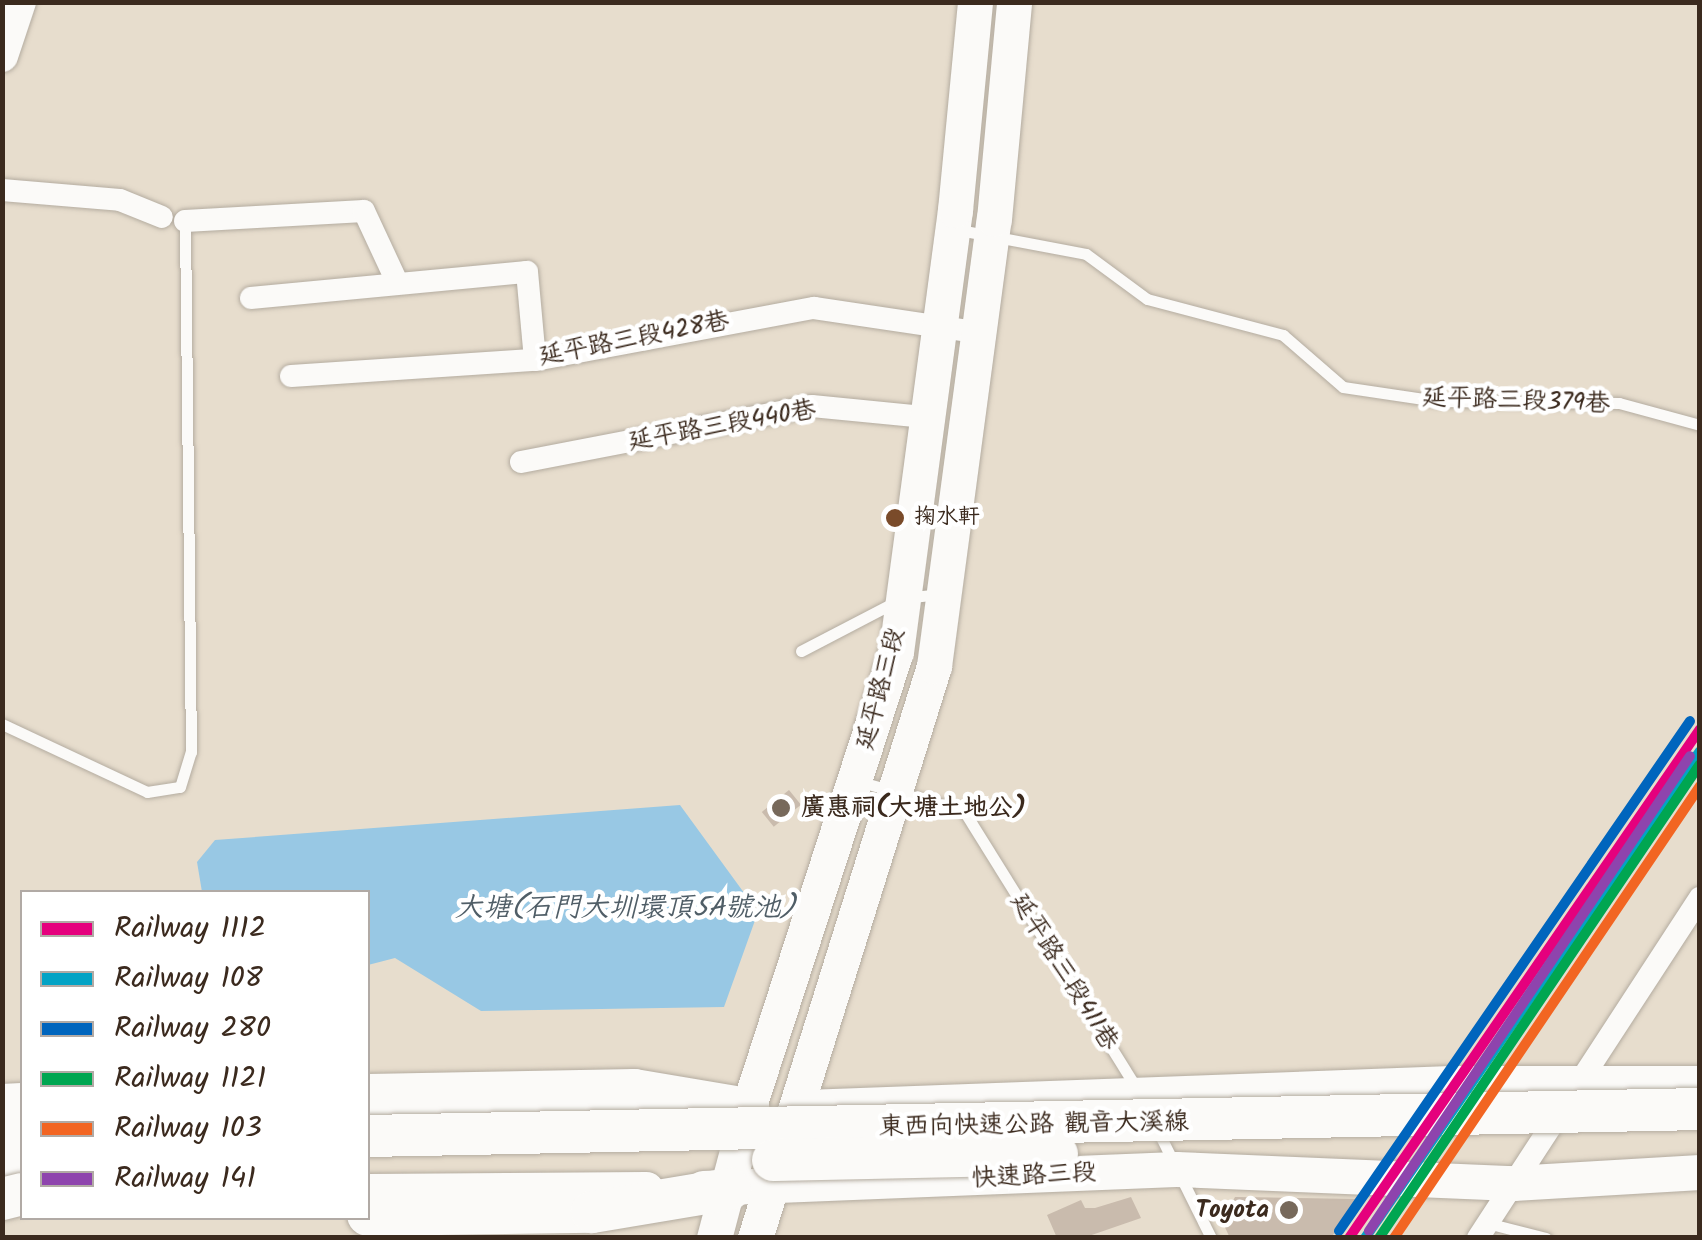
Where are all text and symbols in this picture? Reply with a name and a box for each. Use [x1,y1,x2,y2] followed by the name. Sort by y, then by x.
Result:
[536,306,732,372] street label: 延平路三段428巷
[1422,383,1610,419] street label: 延平路三段379巷
[626,395,818,457] street label: 延平路三段440巷
[914,505,980,531] place label: 掬水軒
[885,508,905,528] marker: 掬水軒
[850,625,912,753] street label: 延平路三段
[801,793,1026,823] place label: 廣惠祠(大塘土地公)
[770,797,792,819] marker: 廣惠祠(大塘土地公)
[1004,888,1124,1056] street label: 延平路三段411巷
[20,890,370,1220] legend
[455,892,795,926] water label: 大塘(石門大圳環頂5A號池)
[114,905,266,953] text: Railway 1112
[114,955,263,1003] text: Railway 108
[114,1005,271,1053] text: Railway 280
[114,1055,266,1103] text: Railway 1121
[114,1105,262,1153] text: Railway 103
[879,1107,1189,1143] street label: 東西向快速公路 觀音大溪線
[114,1155,256,1203] text: Railway 141
[971,1158,1097,1194] street label: 快速路三段
[1196,1195,1269,1225] place label: Toyota
[1278,1199,1300,1221] marker: Toyota

